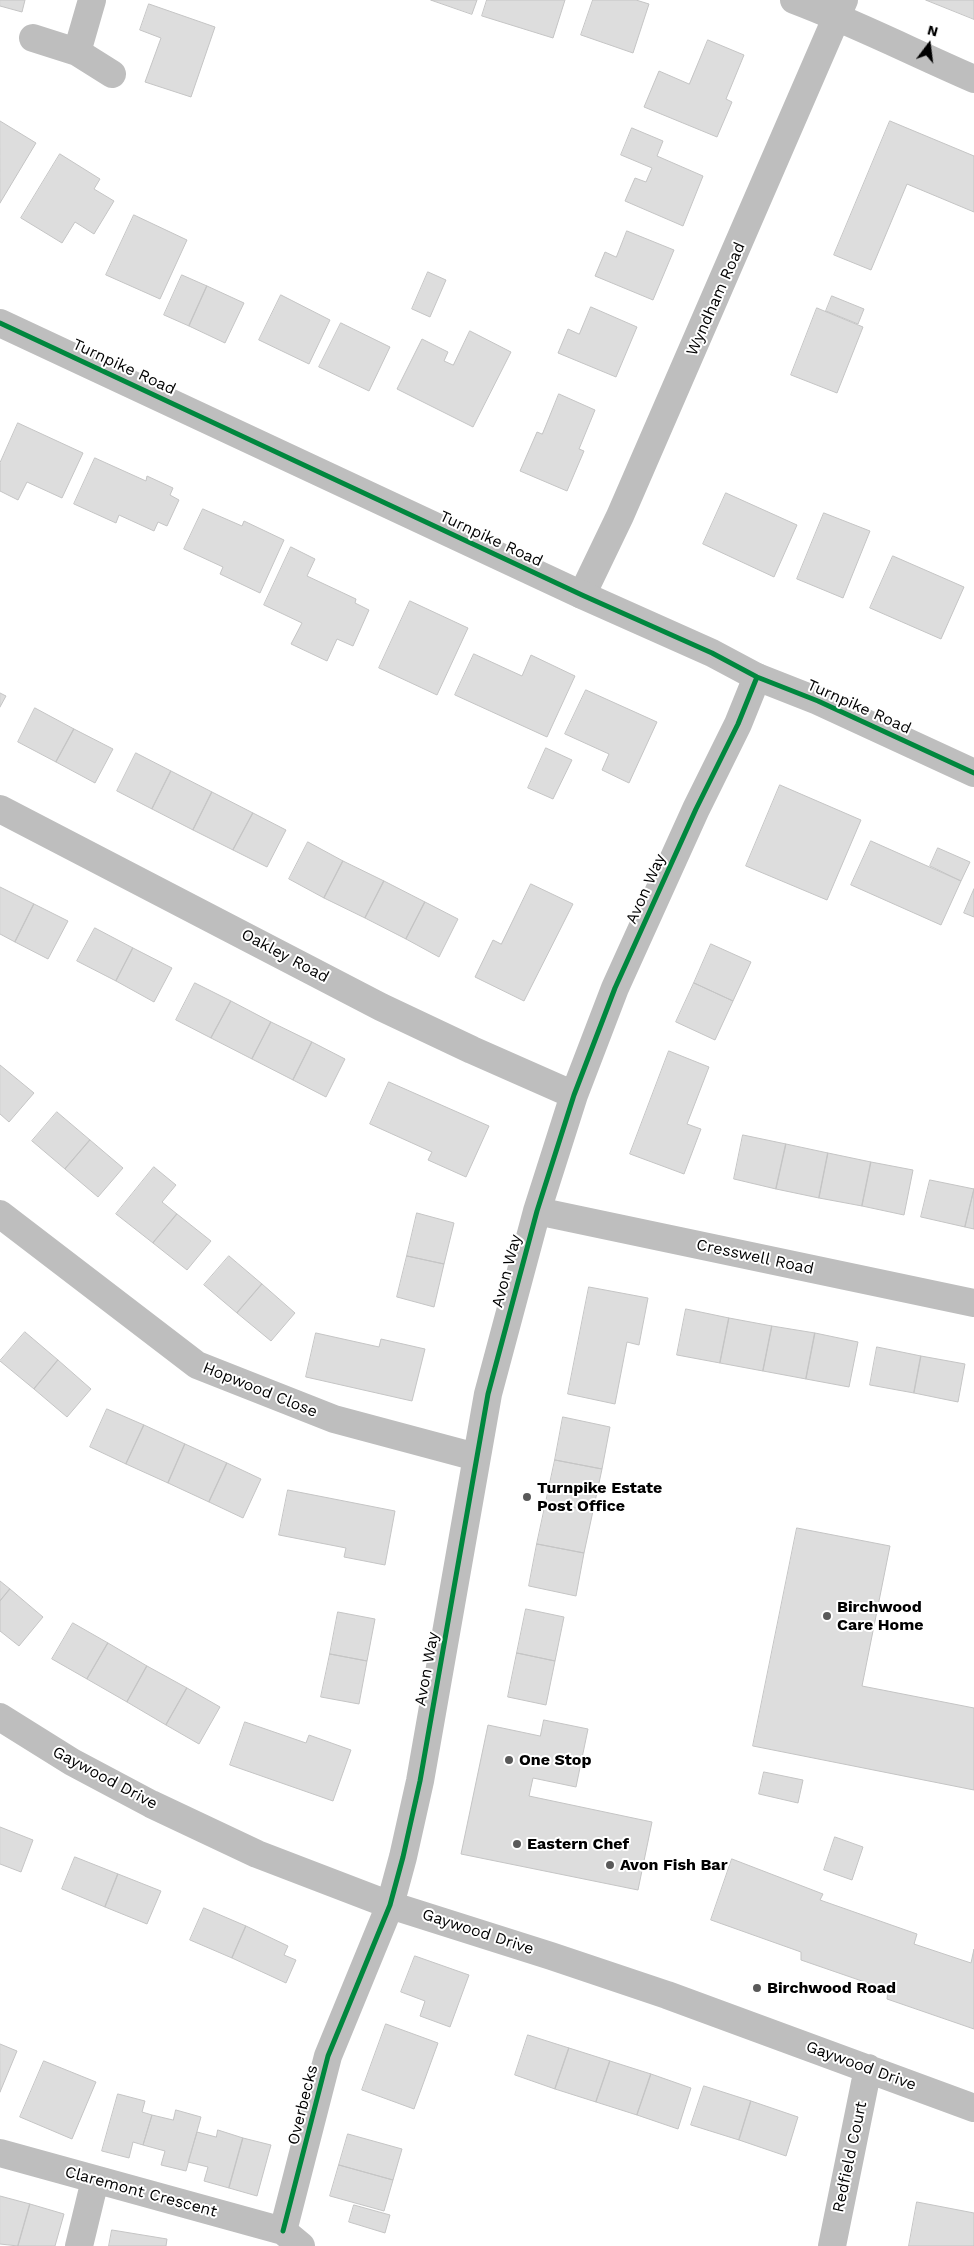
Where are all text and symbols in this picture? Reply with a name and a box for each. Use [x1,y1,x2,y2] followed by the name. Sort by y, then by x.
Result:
[904,20,954,70] north arrow
[926,21,940,40] text: N
[682,239,750,359] street label: Wyndham Road
[69,335,179,399] street label: Turnpike Road
[436,507,546,571] street label: Turnpike Road
[804,676,914,738] street label: Turnpike Road
[622,851,670,927] street label: Avon Way
[238,925,332,987] street label: Oakley Road
[488,1232,526,1310] street label: Avon Way
[695,1235,815,1279] street label: Cresswell Road
[200,1358,320,1422] street label: Hopwood Close
[537,1478,662,1516] place label: Turnpike Estate Post Office
[521,1491,533,1503] marker: Turnpike Estate Post Office
[837,1597,924,1635] place label: Birchwood Care Home
[821,1610,833,1622] marker: Birchwood Care Home
[411,1630,443,1708] street label: Avon Way
[49,1742,161,1814] street label: Gaywood Drive
[519,1750,591,1770] place label: One Stop
[503,1754,515,1766] marker: One Stop
[527,1834,629,1854] place label: Eastern Chef
[511,1838,523,1850] marker: Eastern Chef
[620,1855,728,1875] place label: Avon Fish Bar
[604,1859,616,1871] marker: Avon Fish Bar
[420,1905,536,1959] street label: Gaywood Drive
[767,1978,896,1998] place label: Birchwood Road
[751,1982,763,1994] marker: Birchwood Road
[803,2037,919,2095] street label: Gaywood Drive
[284,2063,322,2147] street label: Overbecks
[829,2100,871,2214] street label: Redfield Court
[63,2162,219,2222] street label: Claremont Crescent

